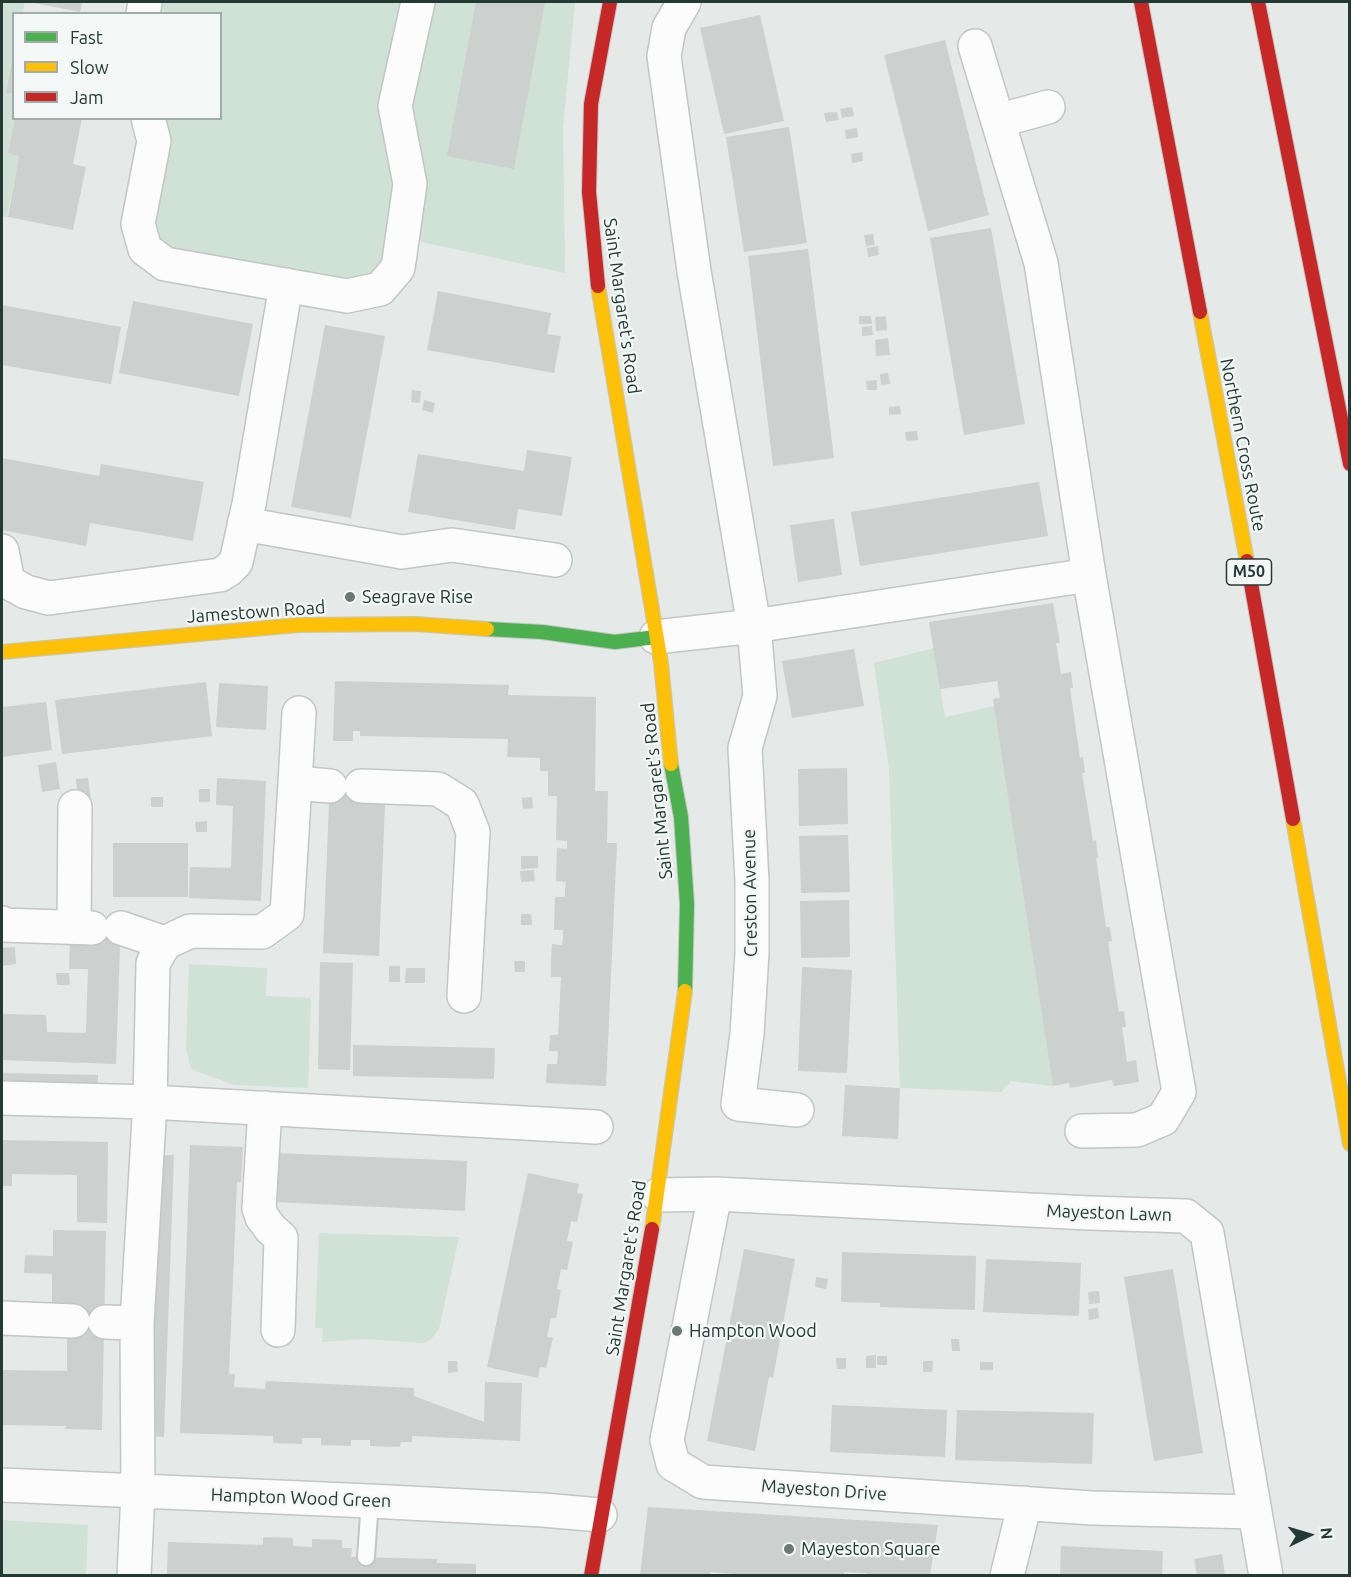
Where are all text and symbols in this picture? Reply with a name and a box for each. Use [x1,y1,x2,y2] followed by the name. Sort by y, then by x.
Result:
[12,12,222,120] legend
[70,27,103,47] text: Fast
[70,57,109,77] text: Slow
[70,87,104,107] text: Jam
[599,217,645,395] street label: Saint Margaret's Road
[1216,357,1270,533] street label: Northern Cross Route
[1226,559,1272,585] road number: M50
[362,586,473,608] place label: Seagrave Rise
[343,590,357,604] marker: Seagrave Rise
[186,596,326,628] street label: Jamestown Road
[637,702,677,880] street label: Saint Margaret's Road
[738,829,762,957] street label: Creston Avenue
[601,1179,651,1357] street label: Saint Margaret's Road
[1046,1200,1172,1226] street label: Mayeston Lawn
[689,1320,817,1342] place label: Hampton Wood
[670,1324,684,1338] marker: Hampton Wood
[761,1475,887,1505] street label: Mayeston Drive
[210,1484,392,1512] street label: Hampton Wood Green
[1279,1505,1339,1565] north arrow
[1317,1527,1336,1540] text: N
[801,1538,940,1560] place label: Mayeston Square
[782,1542,796,1556] marker: Mayeston Square

